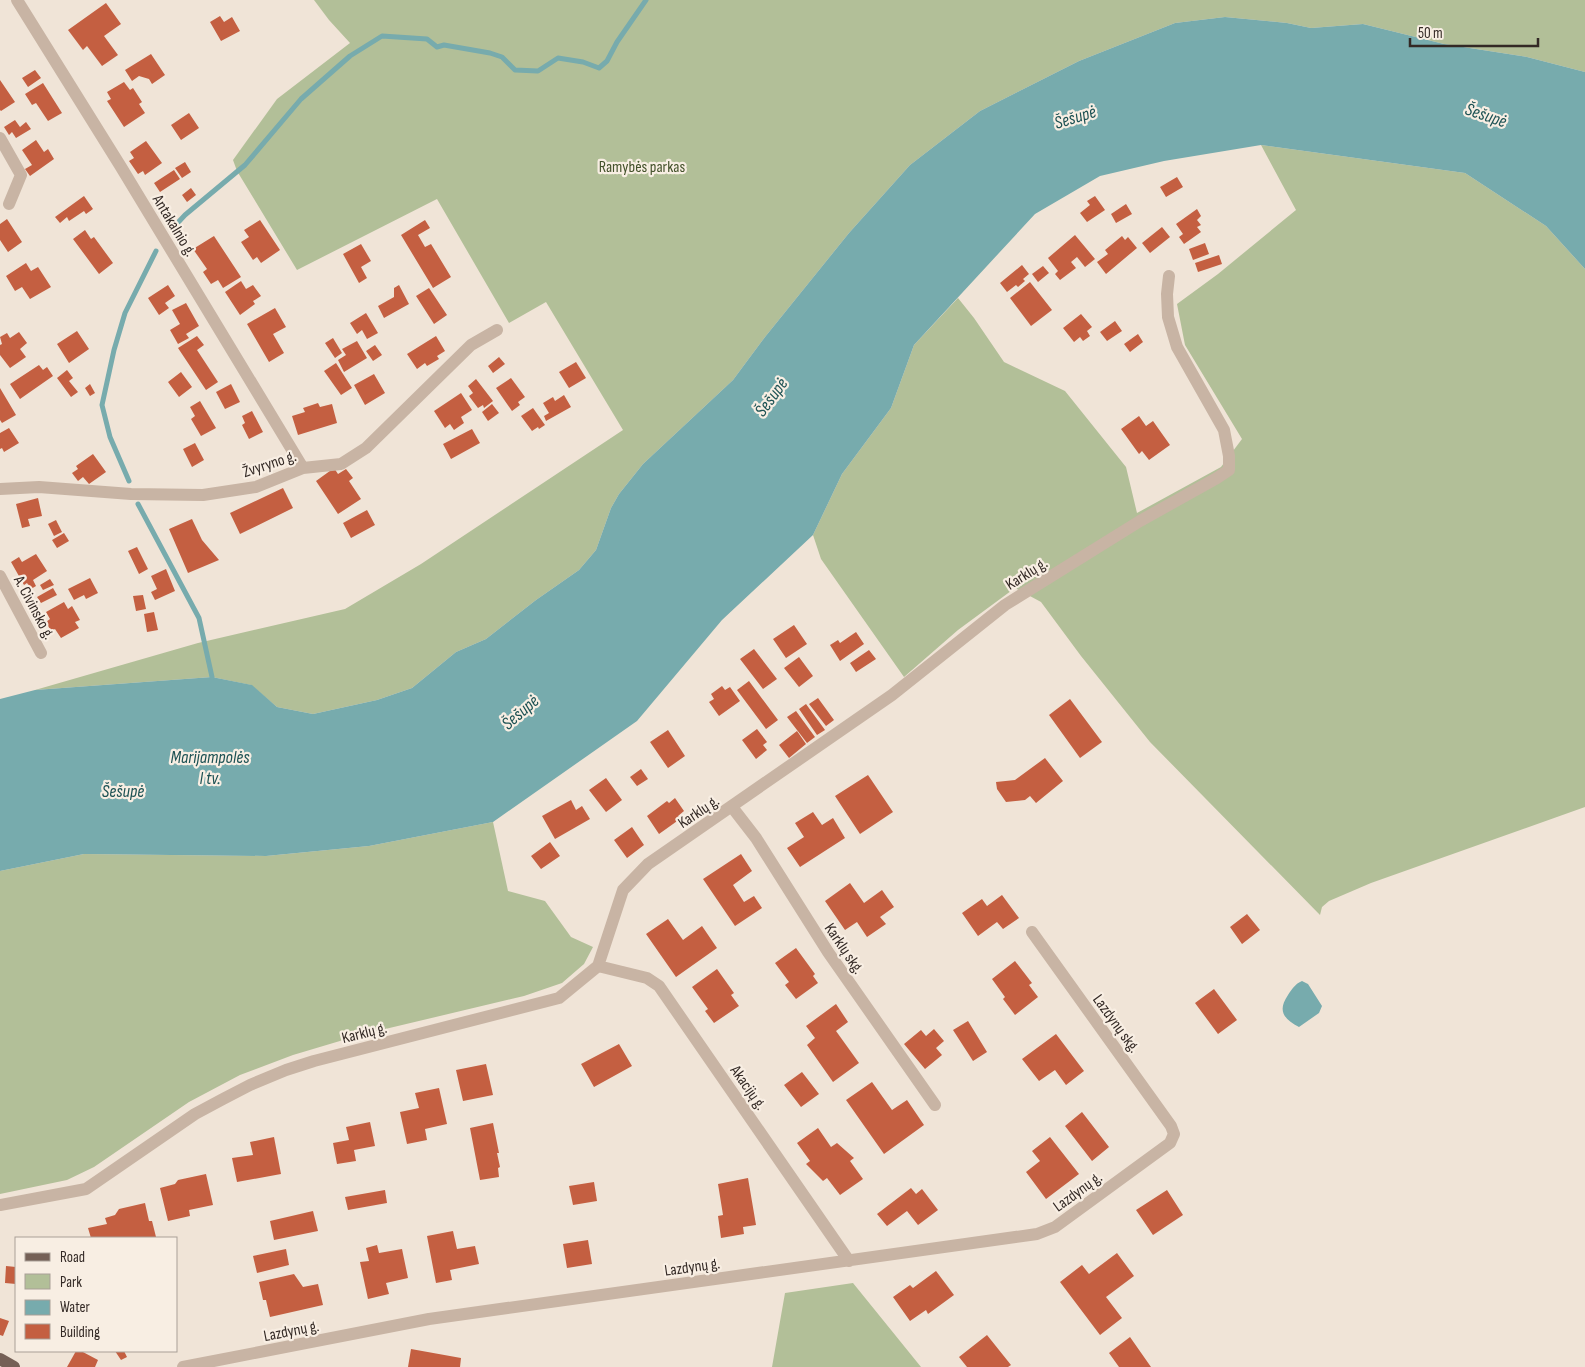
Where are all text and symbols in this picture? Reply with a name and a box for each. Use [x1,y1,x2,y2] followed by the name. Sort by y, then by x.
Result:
[1410,15,1538,47] scale bar
[1418,24,1443,43] text: 50 m
[1462,99,1509,132] water label: Šešupė
[1052,101,1099,134] water label: Šešupė
[599,158,685,177] park label: Ramybės parkas
[147,191,200,260] street label: Antakalnio g.
[750,374,792,421] water label: Šešupė
[240,447,299,482] street label: Žvyryno g.
[1002,554,1051,594] street label: Karklų g.
[9,572,58,643] street label: A. Civinsko g.
[497,690,543,734] water label: Šešupė
[170,747,250,789] water label: Marijampolės I tv.
[102,781,144,802] water label: Šešupė
[675,792,723,833] street label: Karklų g.
[820,920,868,978] street label: Karklų skg.
[1088,991,1143,1057] street label: Lazdynų skg.
[340,1019,389,1048] street label: Karklų g.
[725,1061,770,1114] street label: Akacijų g.
[1050,1168,1106,1216] street label: Lazdynų g.
[15,1237,178,1352] legend
[60,1248,85,1267] text: Road
[663,1254,721,1281] street label: Lazdynų g.
[60,1273,82,1292] text: Park
[60,1298,91,1317] text: Water
[262,1317,321,1346] street label: Lazdynų g.
[60,1323,100,1342] text: Building

